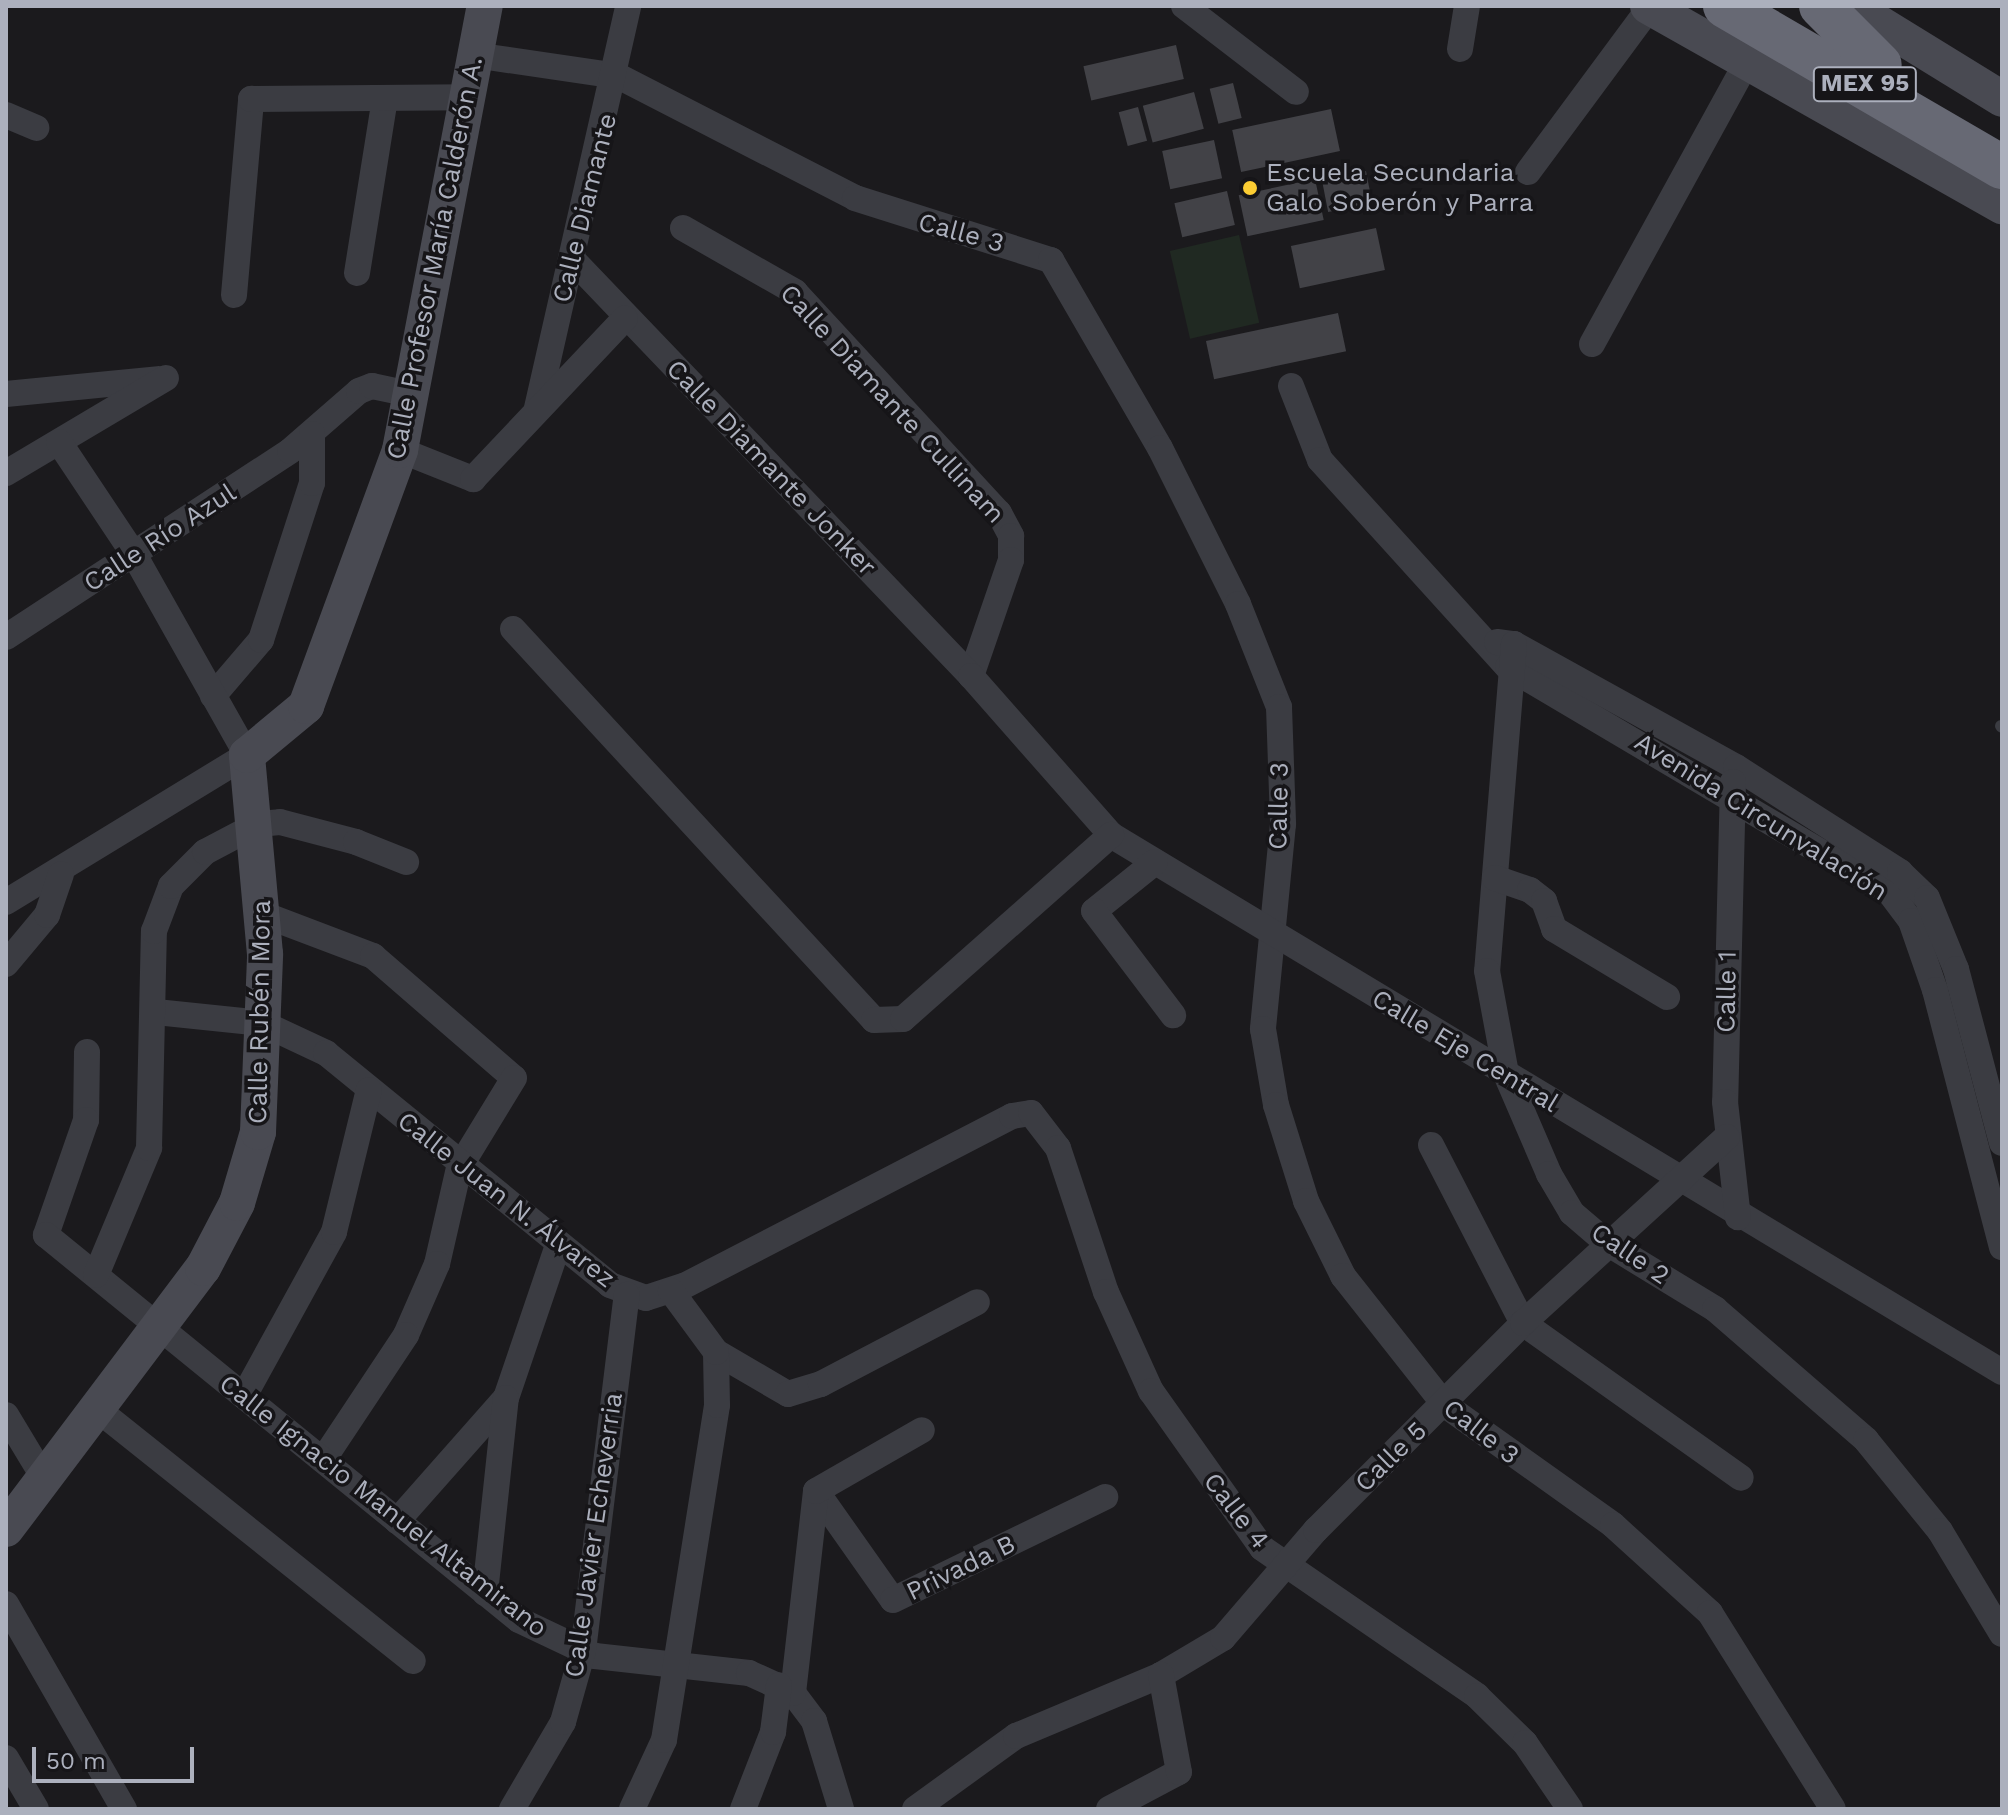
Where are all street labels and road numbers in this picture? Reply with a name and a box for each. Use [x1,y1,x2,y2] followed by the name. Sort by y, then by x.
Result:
[380,53,490,463] street label: Calle Profesor María Calderón A.
[1811,64,1919,104] road number: MEX 95
[546,110,624,306] street label: Calle Diamante
[915,207,1007,259] street label: Calle 3
[773,278,1011,530] street label: Calle Diamante Cullinam
[659,353,883,583] street label: Calle Diamante Jonker
[78,477,242,599] street label: Calle Río Azul
[1629,726,1893,908] street label: Avenida Circunvalación
[1263,762,1295,850] street label: Calle 3
[242,900,278,1124] street label: Calle Rubén Mora
[1711,950,1743,1034] street label: Calle 1
[1366,983,1564,1119] street label: Calle Eje Central
[390,1105,622,1295] street label: Calle Juan N. Álvarez
[1585,1217,1675,1291] street label: Calle 2
[212,1368,554,1644] street label: Calle Ignacio Manuel Altamirano
[558,1390,630,1680] street label: Calle Javier Echeverria
[1437,1393,1525,1471] street label: Calle 3
[1349,1415,1433,1499] street label: Calle 5
[1197,1467,1275,1555] street label: Calle 4
[901,1528,1021,1608] street label: Privada B

